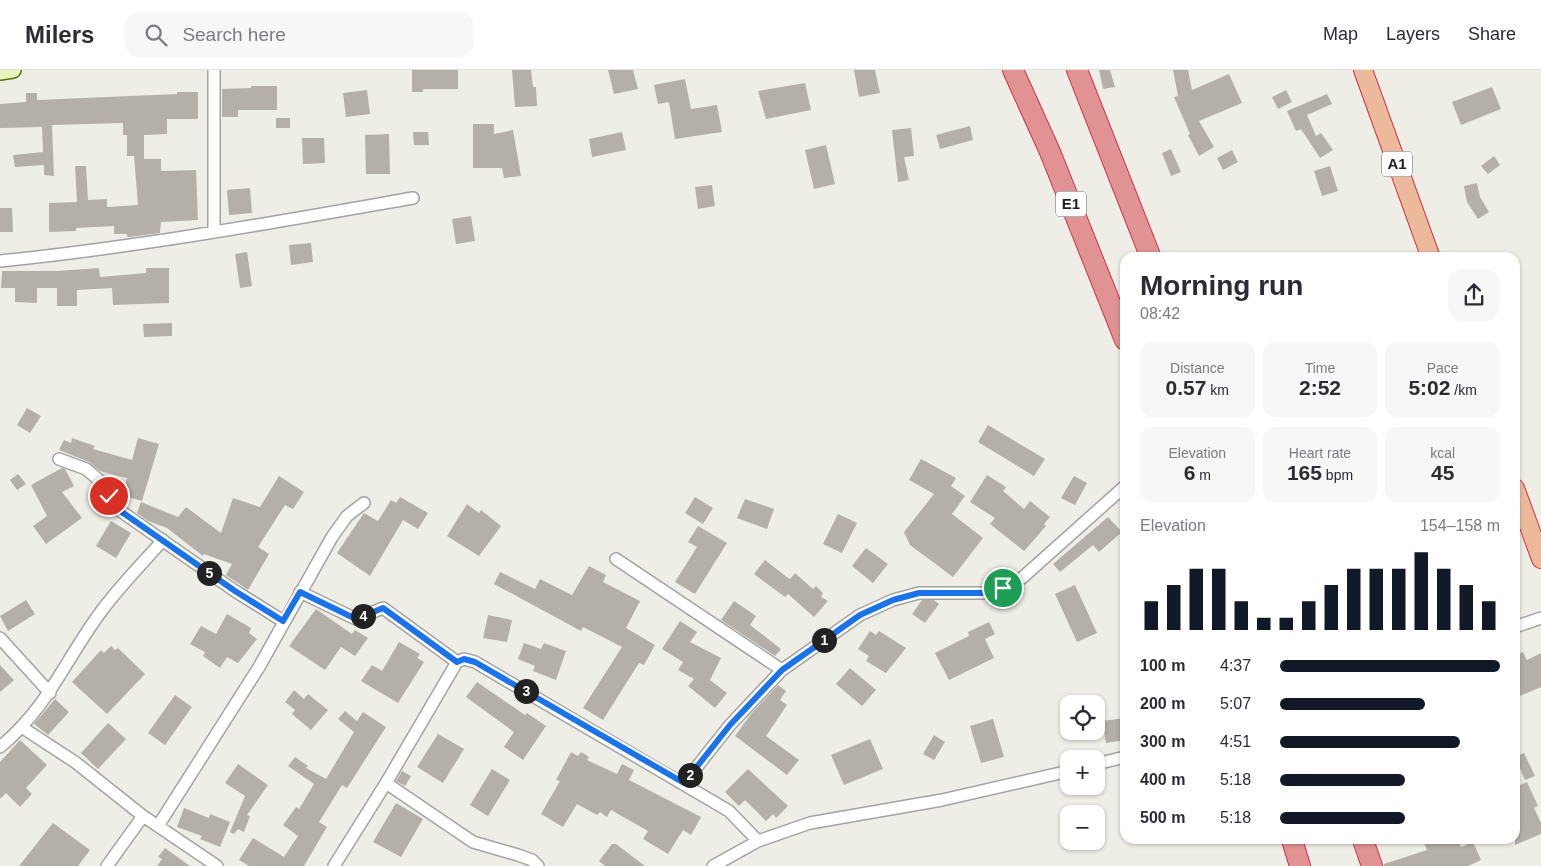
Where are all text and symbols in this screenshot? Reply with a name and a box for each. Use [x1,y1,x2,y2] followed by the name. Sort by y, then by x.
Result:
[124,12,474,57] search box
[25,21,94,48] text: Milers
[142,21,170,49] icon: search
[182,24,286,45] text: Search here
[1323,24,1358,44] text: Map
[1386,24,1440,44] text: Layers
[1468,24,1516,44] text: Share
[1382,152,1412,176] road number: A1
[1056,192,1086,216] road number: E1
[1448,269,1500,321] button: share
[1140,270,1303,301] text: Morning run
[1140,305,1180,322] text: 08:42
[1170,360,1225,376] text: Distance
[1305,360,1335,376] text: Time
[1427,360,1459,376] text: Pace
[1166,376,1206,399] text: 0.57
[1299,376,1341,399] text: 2:52
[1408,376,1450,399] text: 5:02
[1206,382,1229,398] text: km
[1450,382,1477,398] text: /km
[1169,445,1226,461] text: Elevation
[1289,445,1351,461] text: Heart rate
[1430,445,1455,461] text: kcal
[1184,461,1195,484] text: 6
[1287,461,1322,484] text: 165
[1431,461,1454,484] text: 45
[1195,467,1211,483] text: m
[1322,467,1353,483] text: bpm
[88,475,130,517] pin
[95,482,123,510] icon: check
[1140,517,1206,534] text: Elevation
[1420,517,1500,534] text: 154–158 m
[196,560,222,586] pin: 5
[206,565,213,581] text: 5
[982,567,1024,609] pin
[989,574,1017,602] icon: arrive
[350,604,376,628] pin: 4
[360,608,367,624] text: 4
[812,628,836,652] pin: 1
[821,632,828,648] text: 1
[1140,657,1185,674] text: 100 m
[1220,657,1251,674] text: 4:37
[514,678,538,704] pin: 3
[523,683,530,699] text: 3
[1060,695,1105,850] map controls
[1060,695,1105,740] button: locate
[1140,695,1185,712] text: 200 m
[1220,695,1251,712] text: 5:07
[1140,733,1185,750] text: 300 m
[1220,733,1251,750] text: 4:51
[1060,750,1105,795] button: +
[678,762,702,788] pin: 2
[687,767,694,783] text: 2
[1140,771,1185,788] text: 400 m
[1220,771,1251,788] text: 5:18
[1060,805,1105,850] button: −
[1140,809,1185,826] text: 500 m
[1220,809,1251,826] text: 5:18

